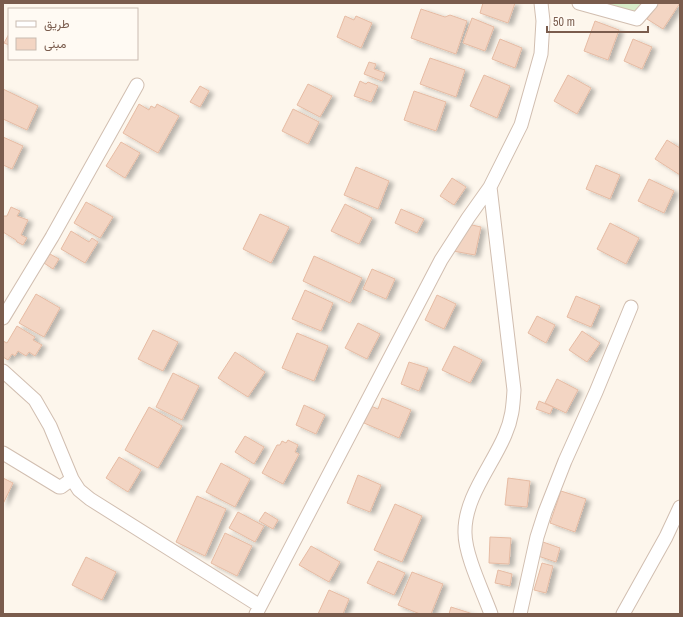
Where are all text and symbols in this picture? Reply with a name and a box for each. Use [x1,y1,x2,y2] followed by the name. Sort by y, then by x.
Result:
[8,8,138,60] legend
[547,8,648,34] scale bar
[553,14,575,30] text: 50 m
[44,16,70,32] text: طريق
[44,36,66,52] text: مبنى

